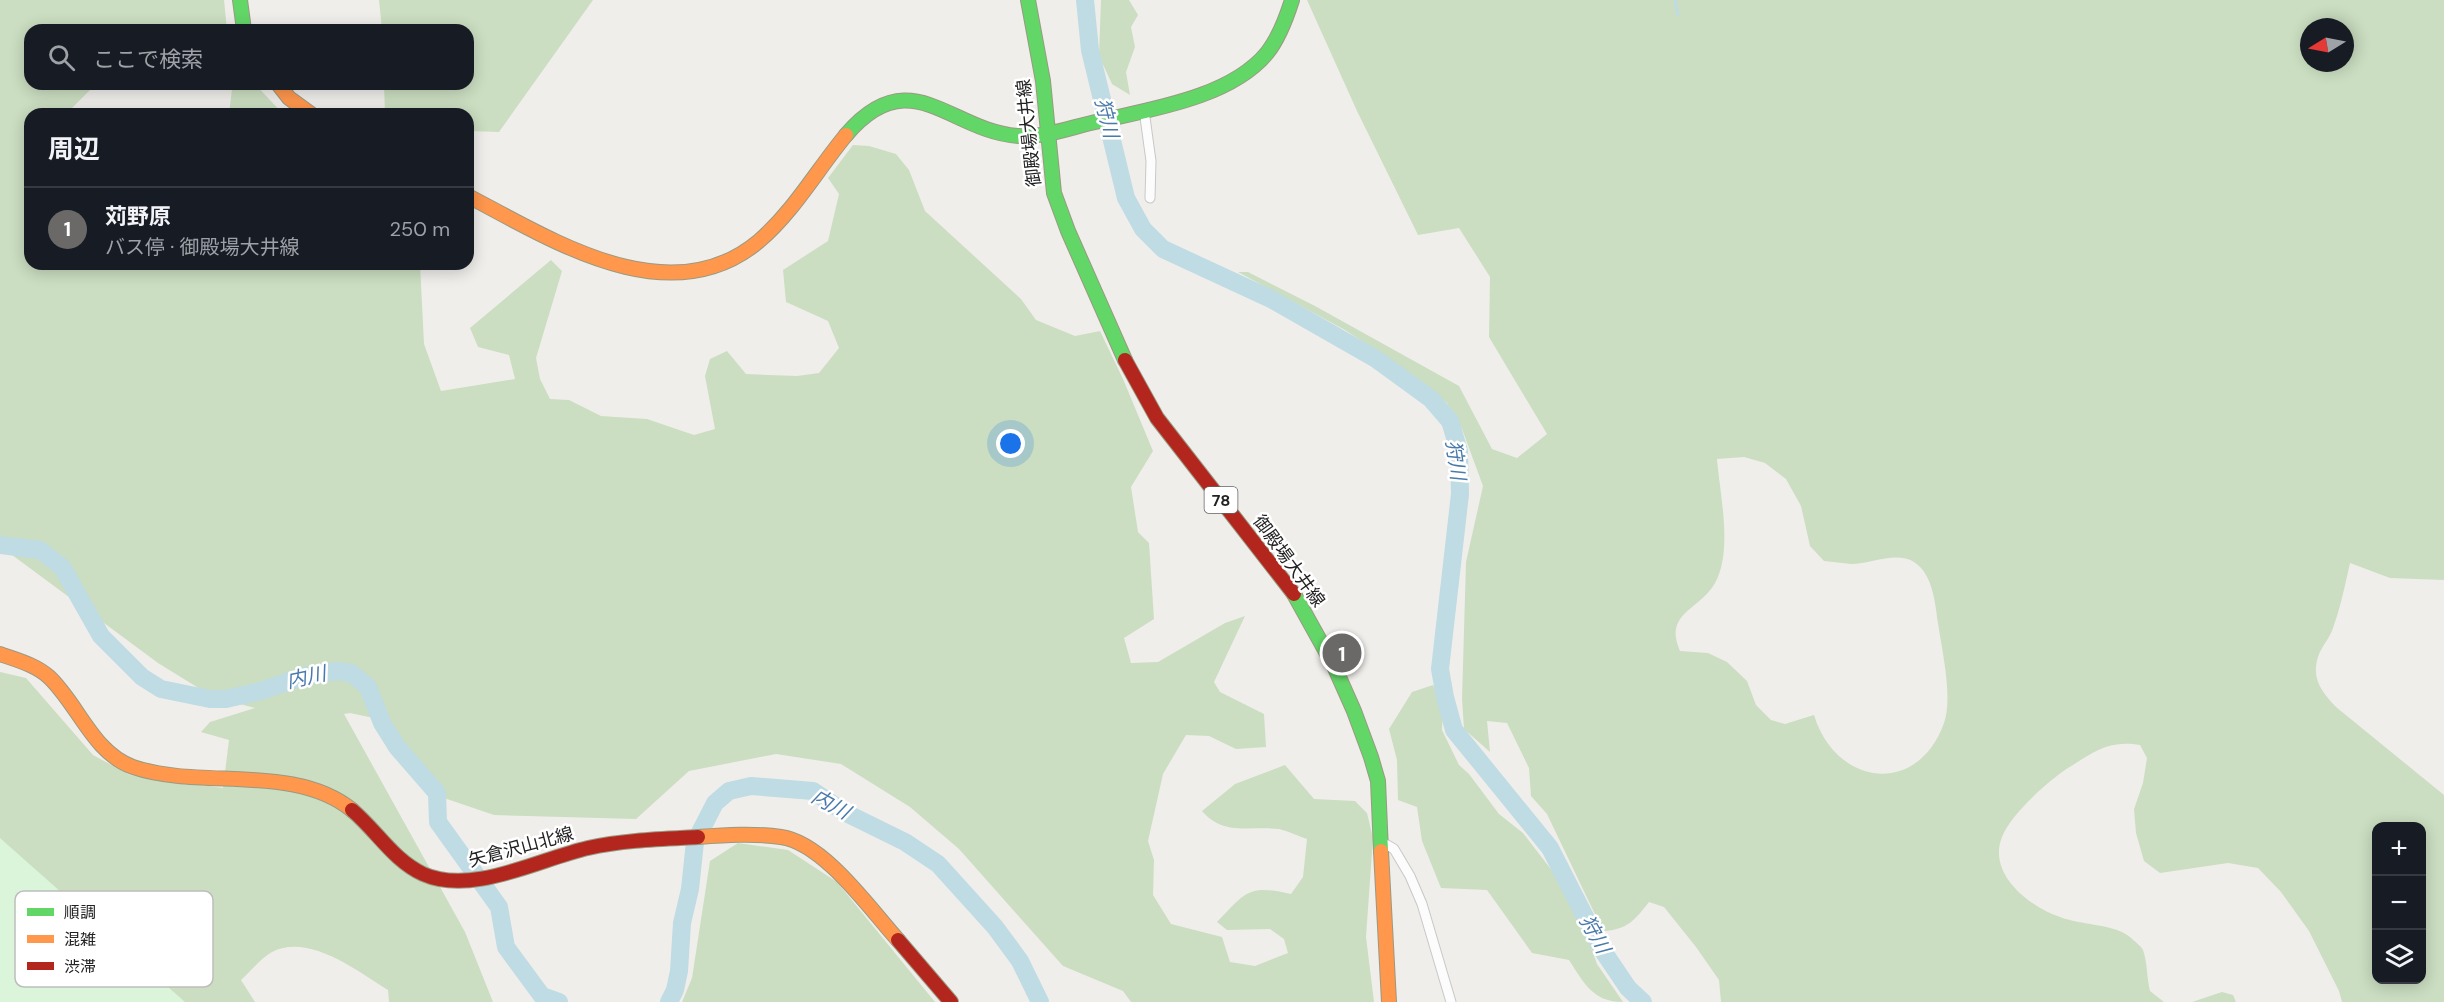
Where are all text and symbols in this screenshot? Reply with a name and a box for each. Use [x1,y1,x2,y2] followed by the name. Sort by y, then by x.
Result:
[2300,18,2354,72] north arrow
[24,24,474,90] search box
[45,41,78,74] icon: search
[93,45,203,74] text: ここで検索
[1011,78,1047,188] street label: 御殿場大井線
[1090,95,1125,142] water label: 狩川
[48,132,100,166] text: 周辺
[105,202,171,231] text: 苅野原
[64,216,71,242] text: 1
[389,216,450,242] text: 250 m
[105,234,300,260] text: バス停 · 御殿場大井線
[996,429,1025,458] your location
[1440,438,1472,484] water label: 狩川
[1204,487,1238,513] road number: 78
[1248,510,1330,612] street label: 御殿場大井線
[1322,630,1362,676] pin: 1
[284,660,330,694] water label: 内川
[807,783,857,826] water label: 内川
[466,821,576,873] street label: 矢倉沢山北線
[2372,822,2426,984] map controls
[2372,822,2426,876] button: +
[2372,876,2426,930] button: −
[15,891,213,987] legend
[64,902,96,923] text: 順調
[1574,910,1617,960] water label: 狩川
[64,929,96,950] text: 混雑
[2372,930,2426,984] button: layers
[64,956,96,977] text: 渋滞

